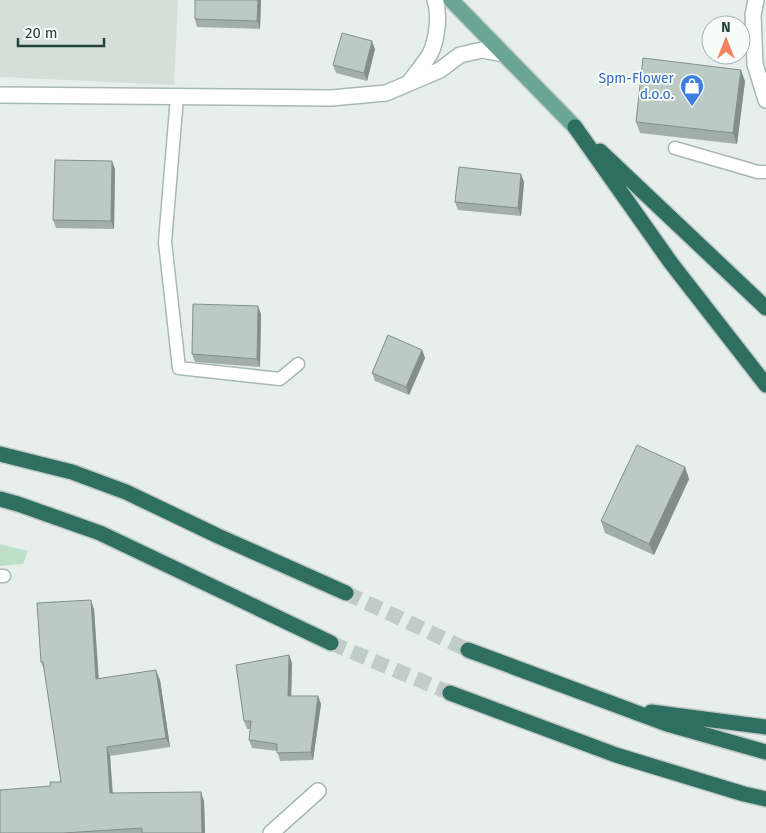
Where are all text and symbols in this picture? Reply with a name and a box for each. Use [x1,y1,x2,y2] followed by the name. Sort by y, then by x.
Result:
[18,15,104,47] scale bar
[701,15,751,65] north arrow
[721,19,731,36] text: N
[25,24,58,42] text: 20 m
[598,70,675,103] place label: Spm-Flower d.o.o.
[679,73,705,107] shop icon: Spm-Flower d.o.o.

